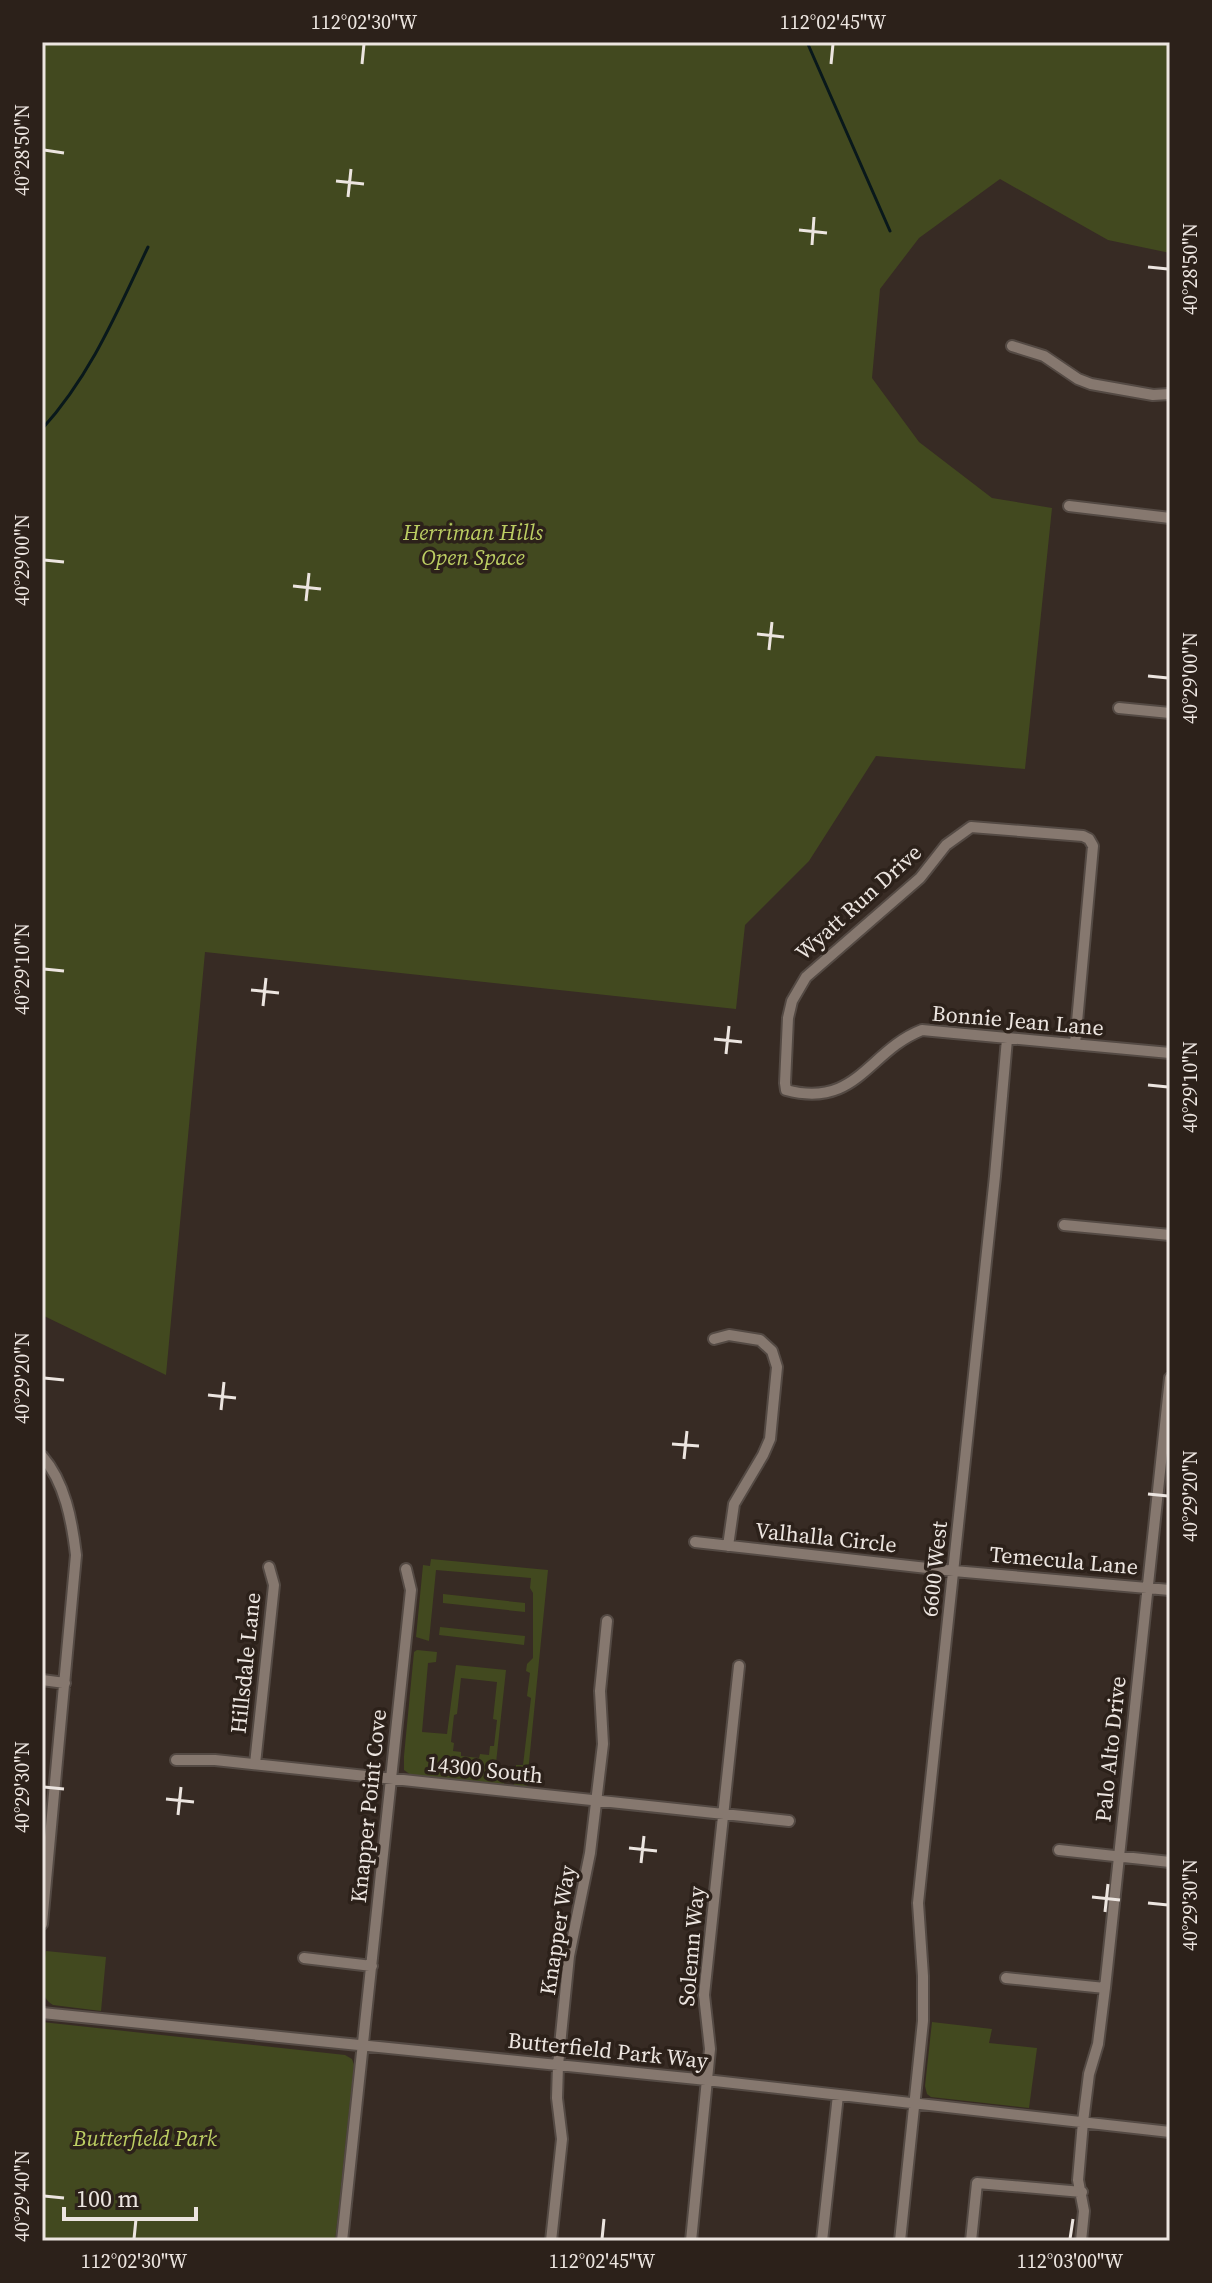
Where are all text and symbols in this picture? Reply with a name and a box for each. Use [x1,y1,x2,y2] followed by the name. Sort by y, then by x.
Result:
[311,8,418,36] text: 112°02'30"W
[780,8,887,36] text: 112°02'45"W
[8,104,36,196] text: 40°28'50"N
[1176,223,1204,315] text: 40°28'50"N
[8,514,36,606] text: 40°29'00"N
[402,517,543,572] park label: Herriman Hills Open Space
[1176,632,1204,724] text: 40°29'00"N
[788,837,928,967] street label: Wyatt Run Drive
[8,923,36,1015] text: 40°29'10"N
[931,998,1105,1042] street label: Bonnie Jean Lane
[1176,1041,1204,1133] text: 40°29'10"N
[8,1332,36,1424] text: 40°29'20"N
[1176,1450,1204,1542] text: 40°29'20"N
[754,1515,898,1559] street label: Valhalla Circle
[914,1519,954,1618] street label: 6600 West
[988,1539,1140,1581] street label: Temecula Lane
[223,1591,267,1735] street label: Hillsdale Lane
[1087,1675,1133,1823] street label: Palo Alto Drive
[343,1708,393,1904] street label: Knapper Point Cove
[8,1741,36,1833] text: 40°29'30"N
[426,1748,544,1790] street label: 14300 South
[1176,1859,1204,1951] text: 40°29'30"N
[532,1862,582,1997] street label: Knapper Way
[671,1884,711,2007] street label: Solemn Way
[506,2025,710,2076] street label: Butterfield Park Way
[72,2123,218,2153] park label: Butterfield Park
[8,2150,36,2242] text: 40°29'40"N
[64,2171,196,2221] scale bar
[76,2182,139,2215] text: 100 m
[81,2247,188,2275] text: 112°02'30"W
[549,2247,656,2275] text: 112°02'45"W
[1017,2247,1124,2275] text: 112°03'00"W

